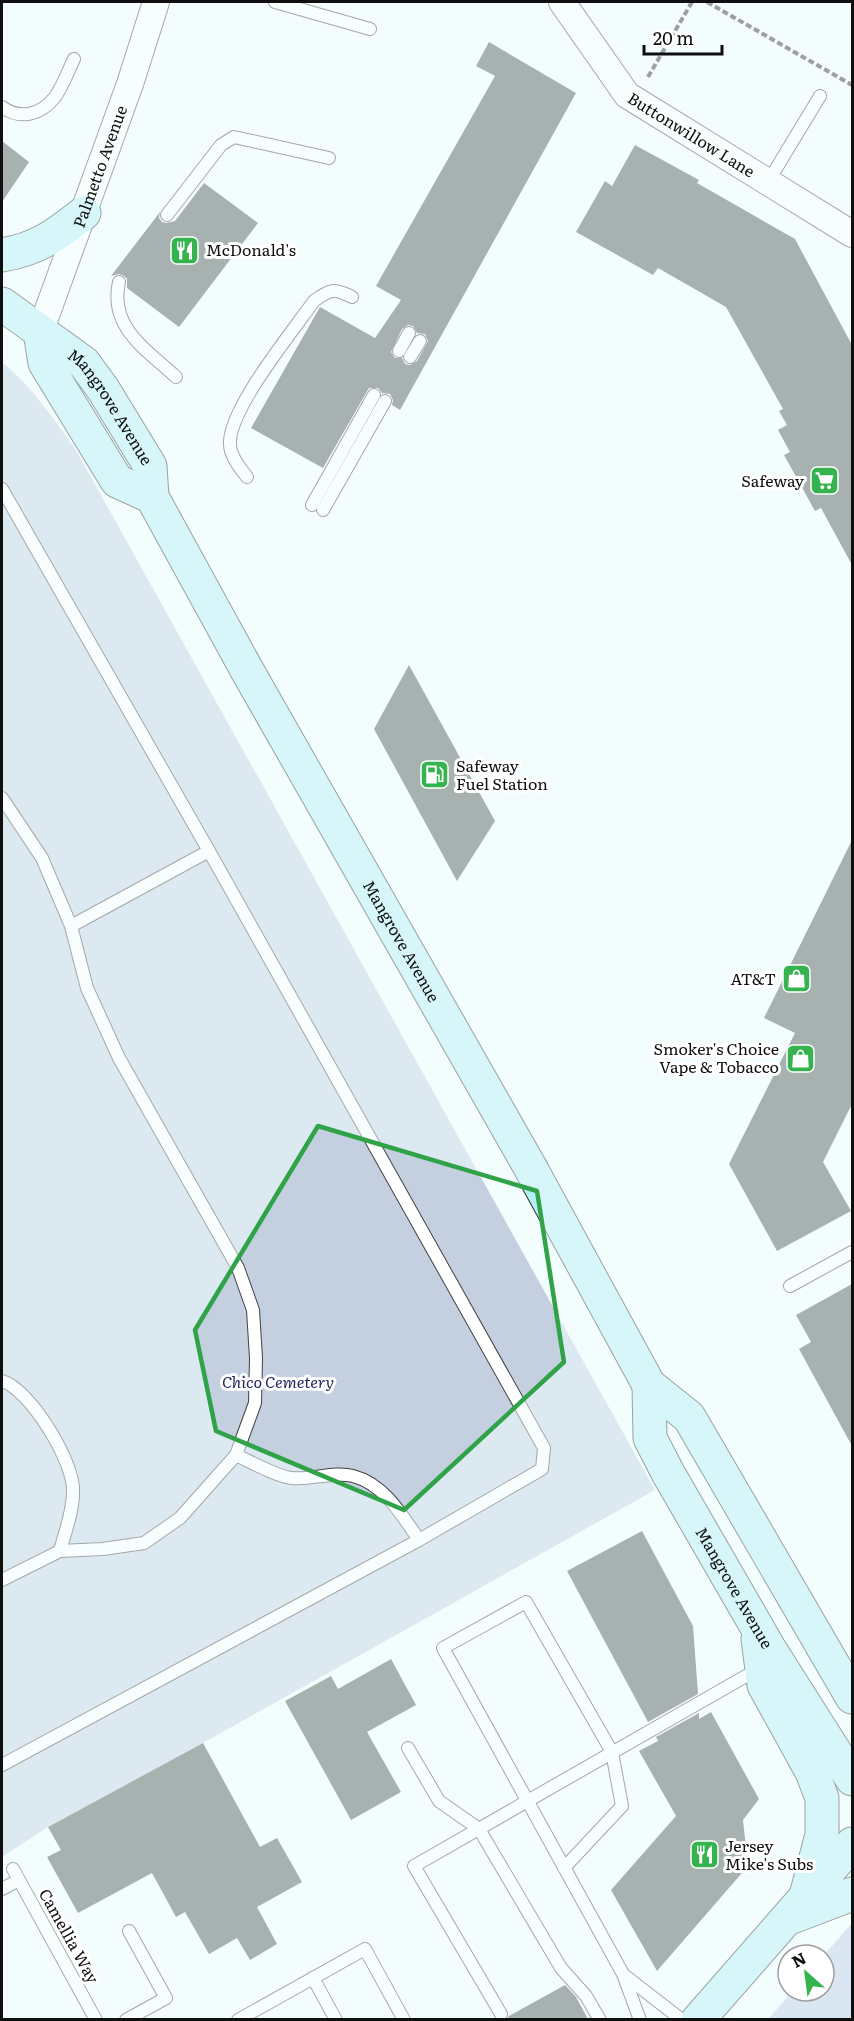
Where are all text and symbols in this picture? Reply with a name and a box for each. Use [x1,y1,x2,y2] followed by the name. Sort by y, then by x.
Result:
[644,18,722,56] scale bar
[653,24,694,51] text: 20 m
[624,85,760,182] street label: Buttonwillow Lane
[66,102,132,231] street label: Palmetto Avenue
[169,234,201,266] restaurant icon: McDonald's
[206,237,296,261] place label: McDonald's
[63,342,160,469] street label: Mangrove Avenue
[809,465,841,497] supermarket icon: Safeway
[741,468,805,492] place label: Safeway
[456,753,548,795] place label: Safeway Fuel Station
[419,759,451,791] fuel station icon: Safeway Fuel Station
[358,875,447,1006] street label: Mangrove Avenue
[781,963,813,995] shop icon: AT&T
[731,966,776,990] place label: AT&T
[653,1036,779,1078] place label: Smoker's Choice Vape & Tobacco
[784,1042,816,1074] shop icon: Smoker's Choice Vape & Tobacco
[222,1369,334,1393] park label: Chico Cemetery
[690,1522,780,1653] street label: Mangrove Avenue
[725,1833,813,1875] place label: Jersey Mike's Subs
[688,1839,720,1871] restaurant icon: Jersey Mike's Subs
[34,1884,106,1988] street label: Camellia Way
[776,1943,836,2003] north arrow
[787,1945,810,1973] text: N

